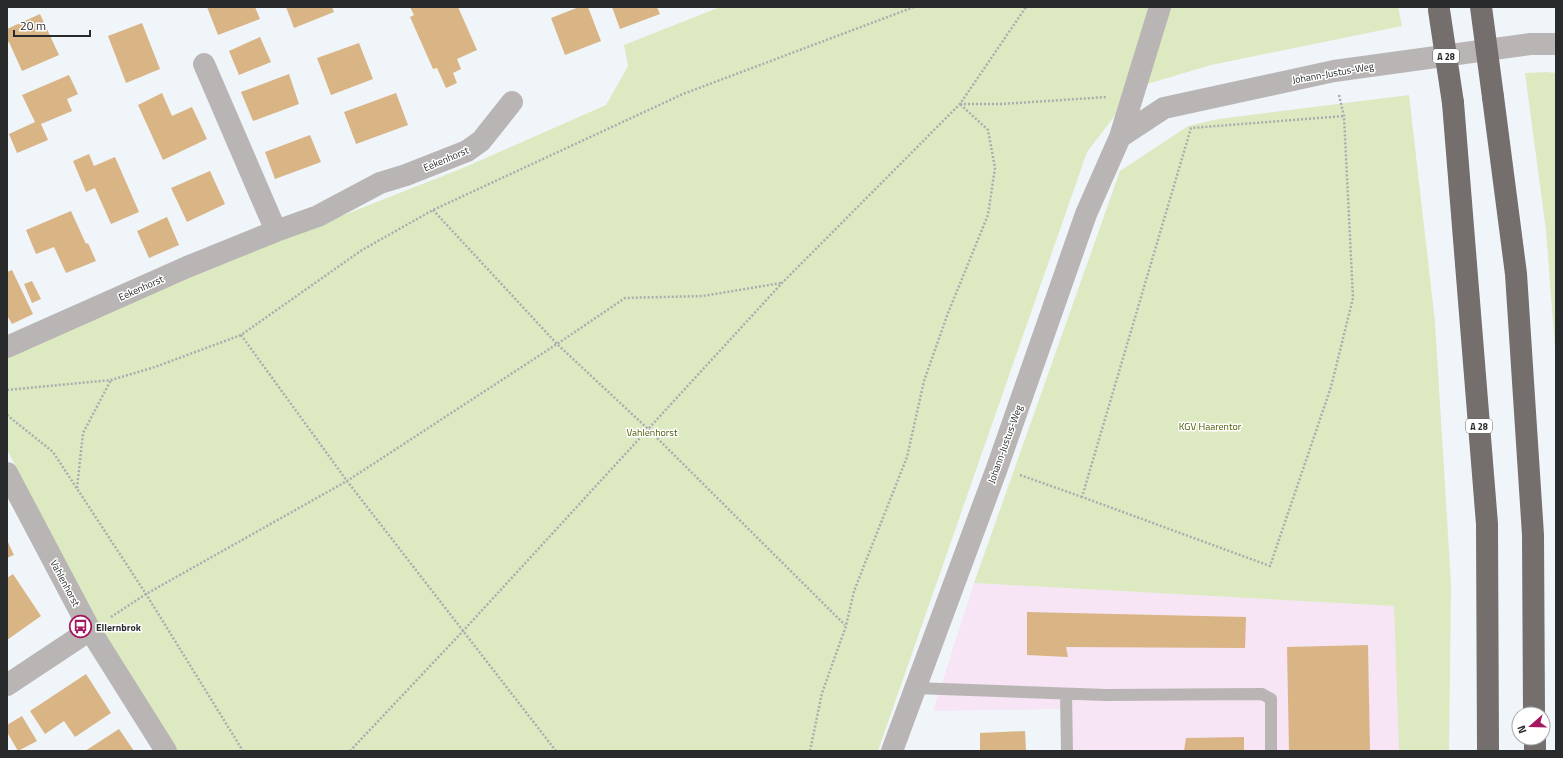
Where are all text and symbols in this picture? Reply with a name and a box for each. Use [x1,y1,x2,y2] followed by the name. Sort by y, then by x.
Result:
[14,12,90,38] scale bar
[20,16,46,35] text: 20 m
[1433,49,1459,63] road number: A 28
[1291,58,1375,88] street label: Johann-Justus-Weg
[421,143,471,175] street label: Eekenhorst
[116,271,166,305] street label: Eekenhorst
[984,403,1026,485] street label: Johann-Justus-Weg
[1179,419,1242,434] park label: KGV Haarentor
[1466,419,1492,433] road number: A 28
[627,425,678,440] park label: Vahlenhorst
[46,557,84,609] street label: Vahlenhorst
[67,614,93,640] bus stop icon: Ellernbrok
[96,620,142,635] place label: Ellernbrok
[1511,706,1551,746] north arrow
[1513,723,1530,736] text: N

